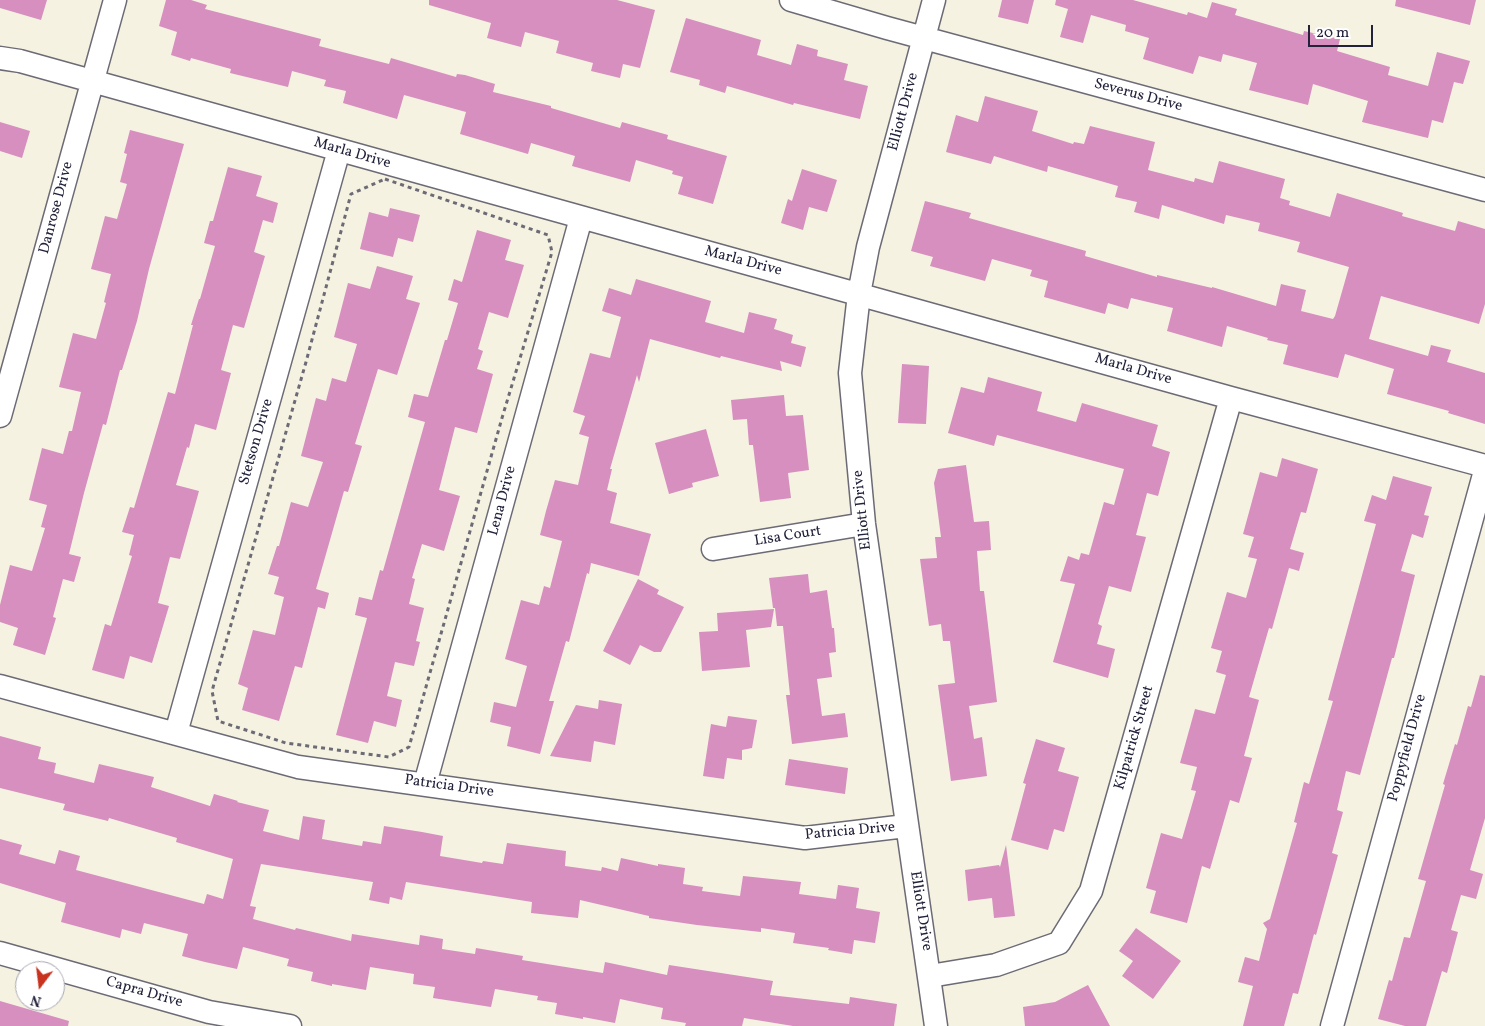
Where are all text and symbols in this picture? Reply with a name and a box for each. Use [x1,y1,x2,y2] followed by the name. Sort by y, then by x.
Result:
[1310,15,1375,47] scale bar
[1316,23,1349,44] text: 20 m
[885,71,923,153] street label: Elliott Drive
[1092,76,1184,116] street label: Severus Drive
[311,134,393,174] street label: Marla Drive
[36,160,78,256] street label: Danrose Drive
[702,243,784,281] street label: Marla Drive
[1092,350,1174,390] street label: Marla Drive
[236,397,278,487] street label: Stetson Drive
[485,464,521,538] street label: Lena Drive
[850,469,876,551] street label: Elliott Drive
[753,523,823,551] street label: Lisa Court
[1111,684,1159,792] street label: Kilpatrick Street
[1385,692,1431,804] street label: Poppyfield Drive
[403,772,495,802] street label: Patricia Drive
[804,819,896,845] street label: Patricia Drive
[905,870,935,952] street label: Elliott Drive
[15,961,65,1011] north arrow
[103,973,185,1013] street label: Capra Drive
[29,990,44,1011] text: N

